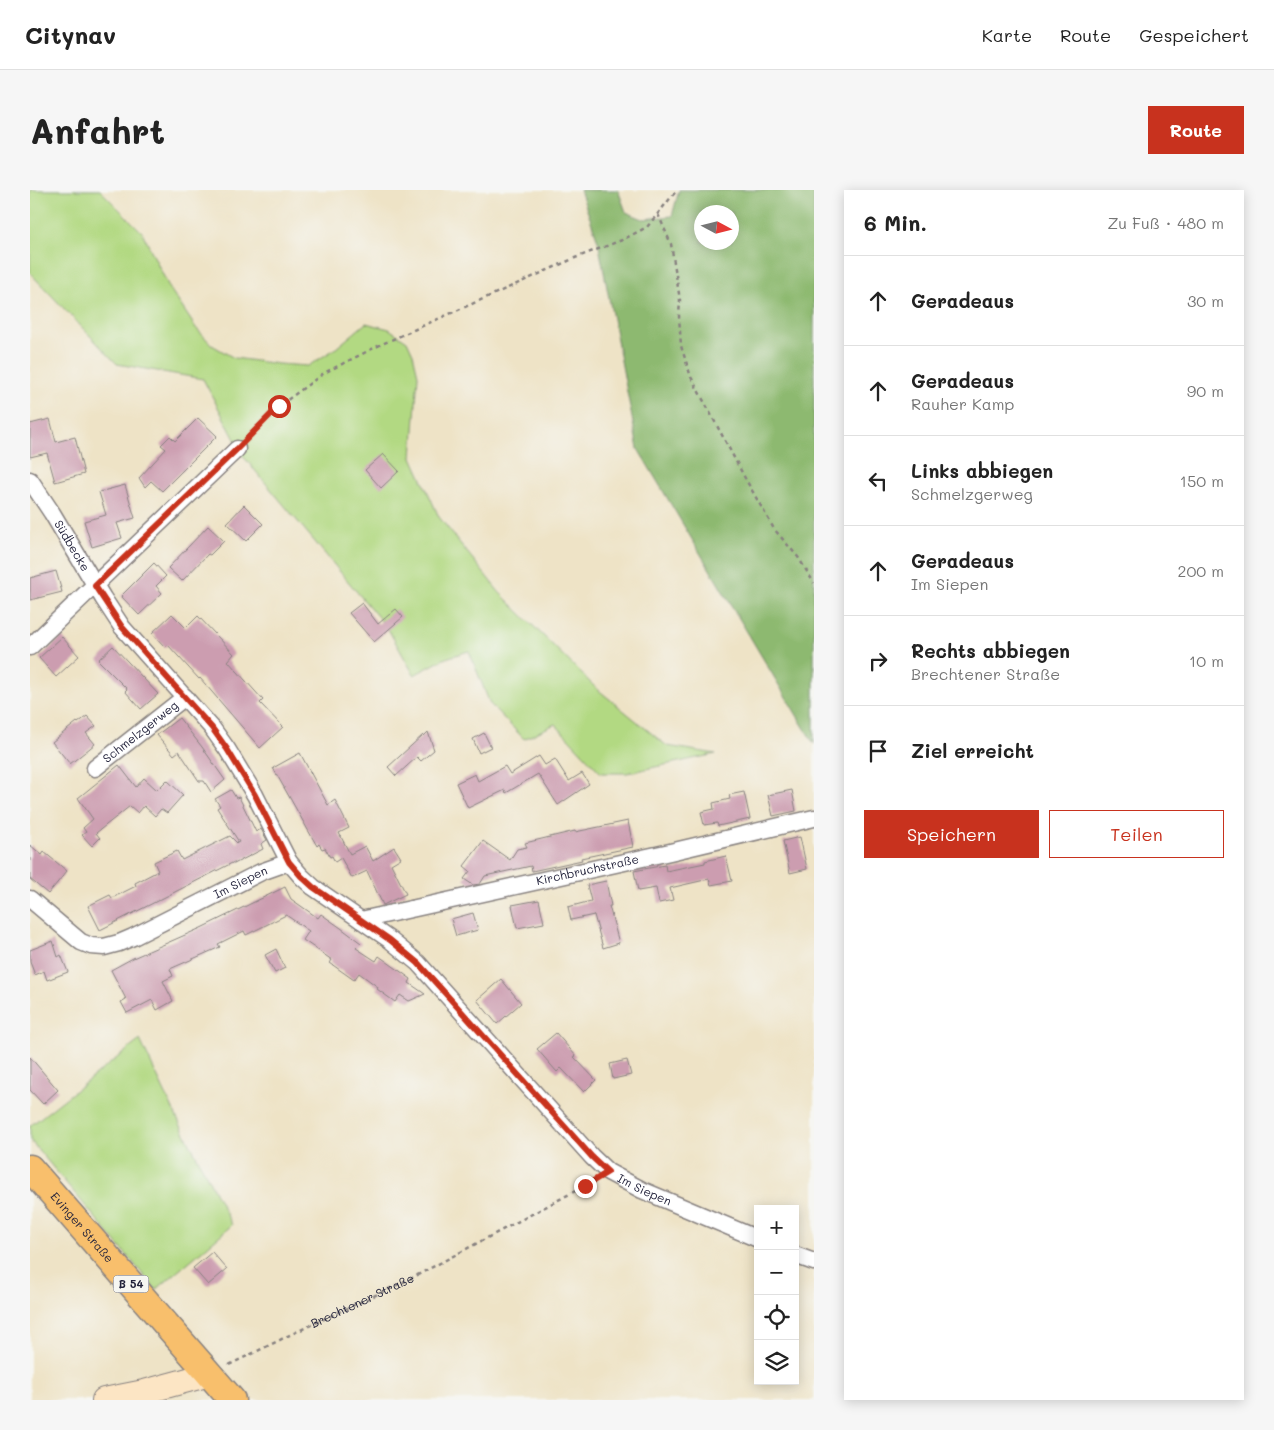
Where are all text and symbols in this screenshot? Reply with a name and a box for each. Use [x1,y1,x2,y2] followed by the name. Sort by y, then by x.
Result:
[25,19,116,50] text: Citynav
[982,23,1032,47] text: Karte
[1060,23,1111,47] text: Route
[1139,23,1249,47] text: Gespeichert
[1148,106,1244,154] button: Route
[30,107,165,153] text: Anfahrt
[694,205,739,250] north arrow
[864,209,927,236] text: 6 Min.
[1107,212,1224,233] text: Zu Fuß · 480 m
[864,287,892,315] icon: ahead
[911,288,1014,313] text: Geradeaus
[1187,290,1224,311] text: 30 m
[911,368,1014,393] text: Geradeaus
[864,377,892,405] icon: ahead
[1187,380,1224,401] text: 90 m
[911,393,1014,414] text: Rauher Kamp
[268,395,291,418] route start
[911,458,1053,483] text: Links abbiegen
[864,467,892,495] icon: left
[1180,470,1224,491] text: 150 m
[911,483,1033,504] text: Schmelzgerweg
[51,517,94,574] street label: Südbecke
[911,548,1014,573] text: Geradeaus
[864,557,892,585] icon: ahead
[1177,560,1224,581] text: 200 m
[911,573,988,594] text: Im Siepen
[911,638,1070,663] text: Rechts abbiegen
[864,647,892,675] icon: right
[1189,650,1224,671] text: 10 m
[911,663,1060,684] text: Brechtener Straße
[99,697,181,766] street label: Schmelzgerweg
[864,737,892,765] icon: arrive
[911,738,1034,763] text: Ziel erreicht
[864,810,1039,858] button: Speichern
[1049,810,1224,858] button: Teilen
[535,850,640,888] street label: Kirchbruchstraße
[211,861,269,902] street label: Im Siepen
[615,1169,674,1209] street label: Im Siepen
[574,1175,597,1198] route end
[48,1188,118,1266] street label: Evinger Straße
[754,1205,799,1385] map controls
[754,1205,799,1250] button: +
[754,1250,799,1295] button: −
[308,1269,416,1331] street label: Brechtener Straße
[114,1276,148,1292] road number: B 54
[754,1295,799,1340] button: locate
[754,1340,799,1385] button: layers

